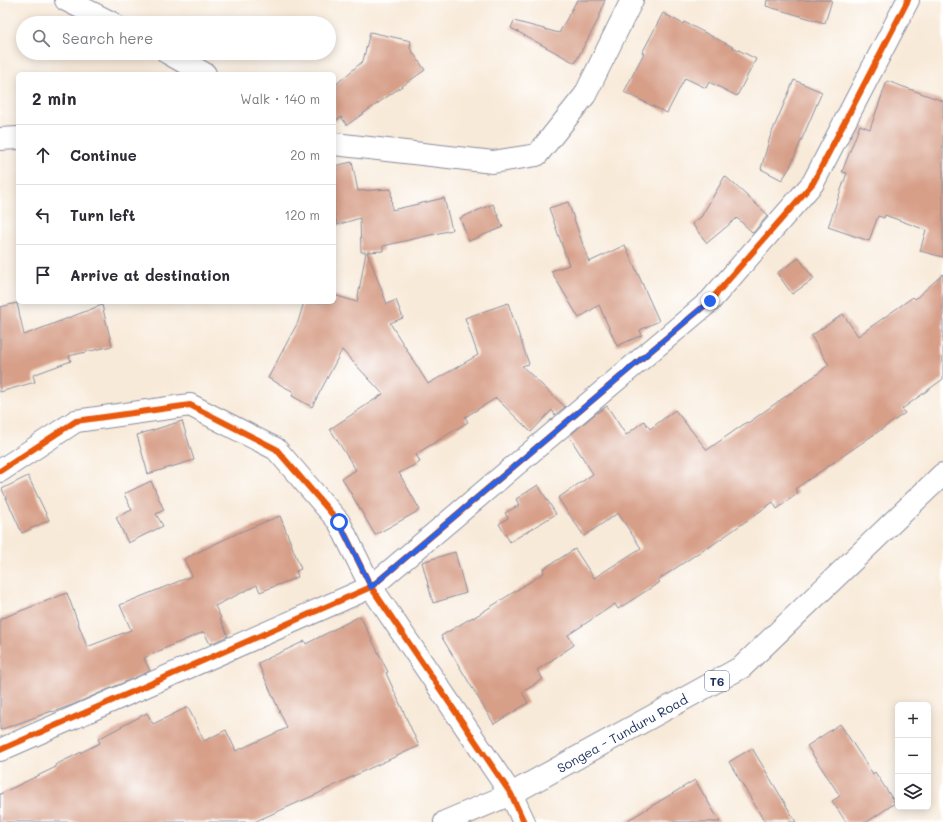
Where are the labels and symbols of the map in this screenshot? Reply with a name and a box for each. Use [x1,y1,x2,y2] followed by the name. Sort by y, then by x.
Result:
[701,292,719,310] route end
[330,513,348,531] route start
[705,671,729,691] road number: T6
[554,690,690,776] street label: Songea - Tunduru Road

